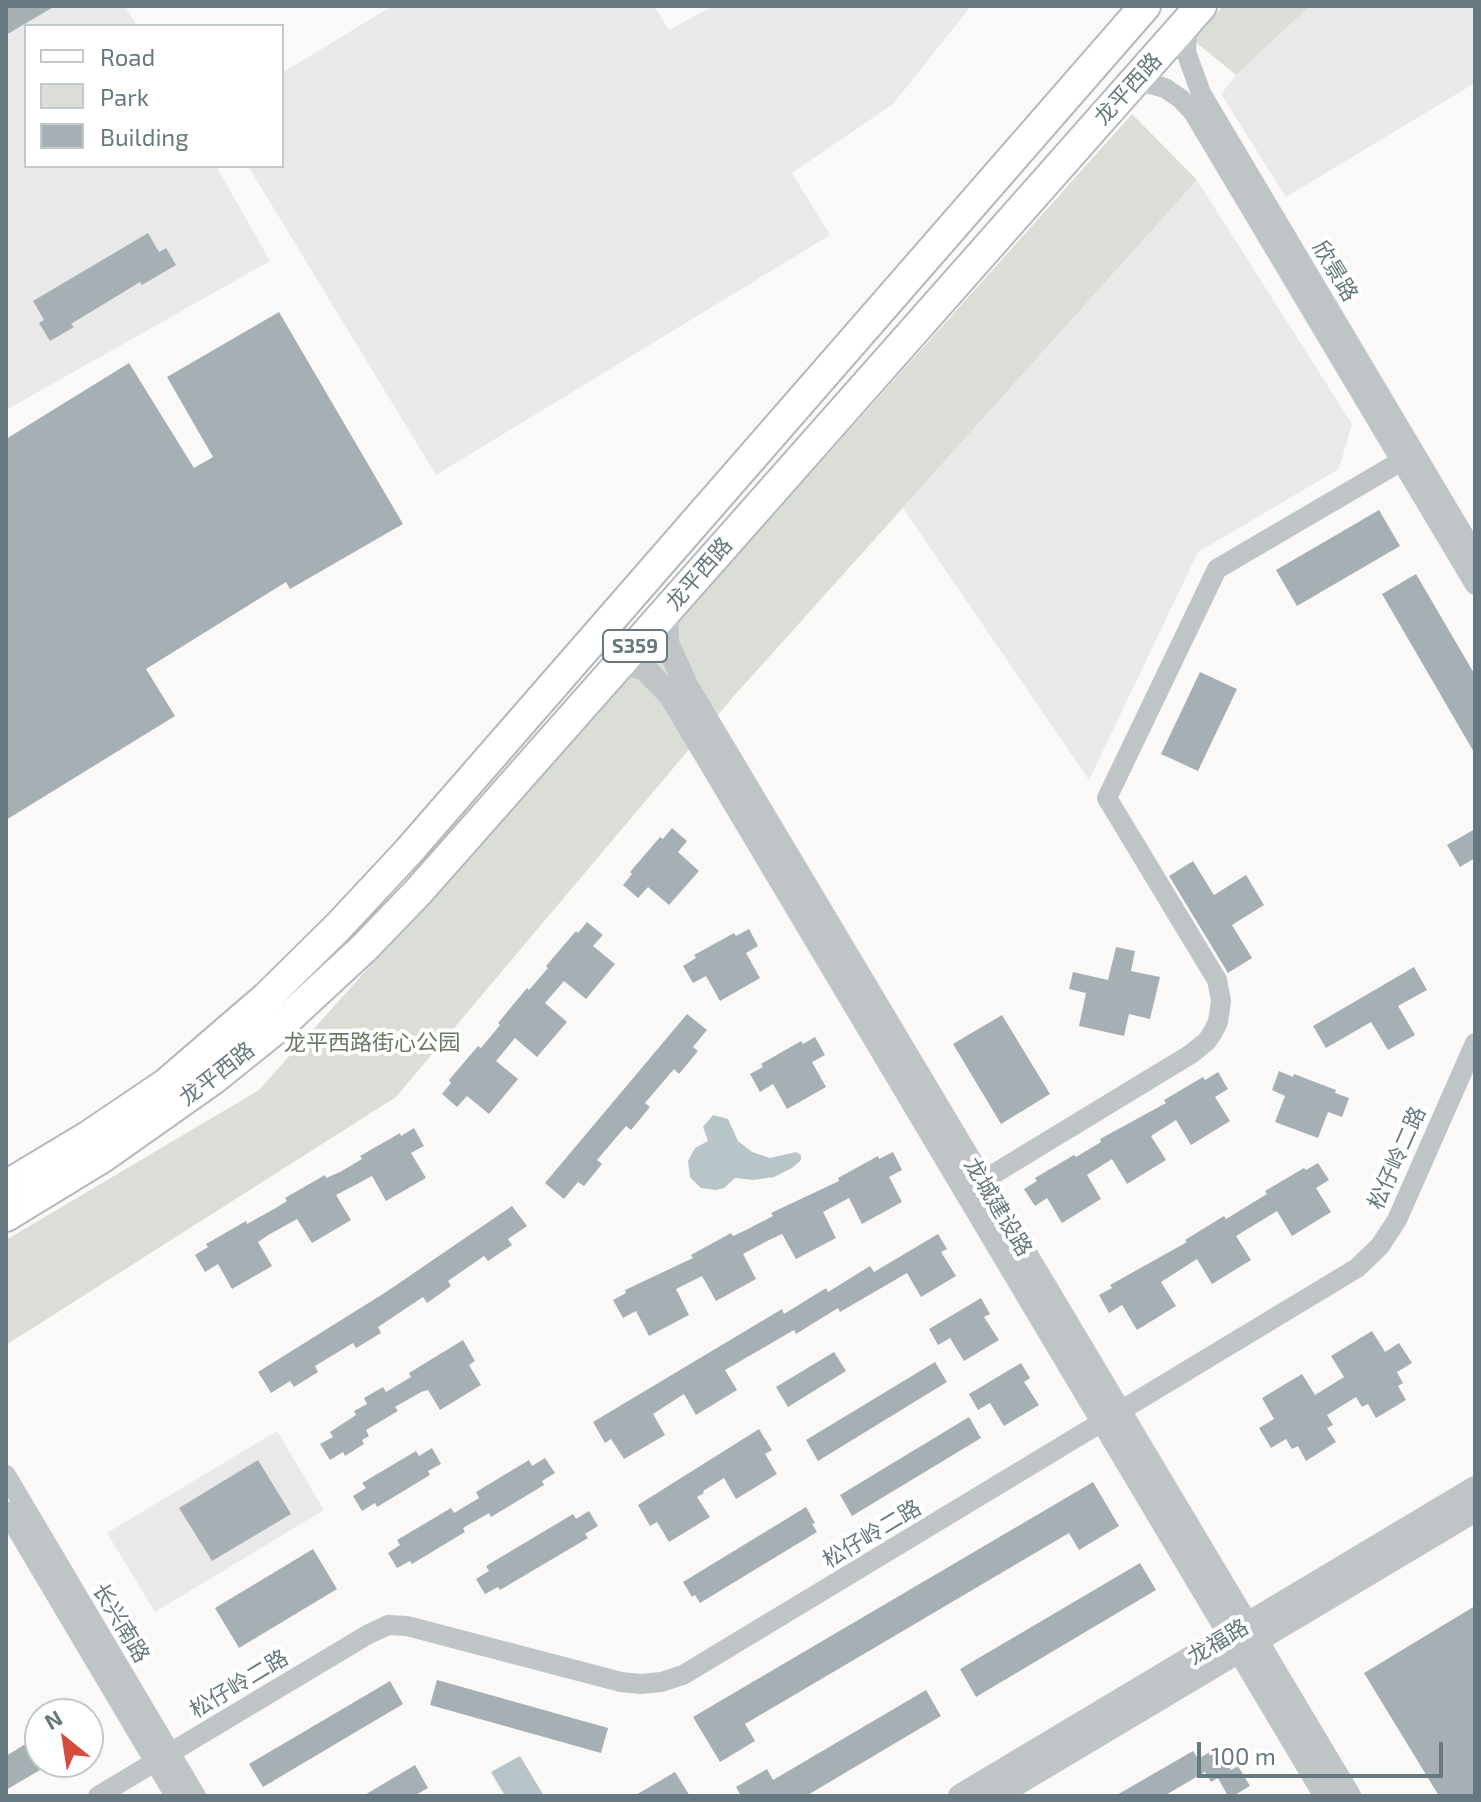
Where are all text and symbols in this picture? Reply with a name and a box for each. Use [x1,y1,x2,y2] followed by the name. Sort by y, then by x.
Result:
[24,24,284,168] legend
[100,42,155,71] text: Road
[1089,47,1167,131] street label: 龙平西路
[100,82,149,111] text: Park
[100,122,189,151] text: Building
[1307,236,1363,306] street label: 欣景路
[660,532,738,616] street label: 龙平西路
[603,630,667,662] road number: S359
[284,1030,460,1056] park label: 龙平西路街心公园
[174,1037,260,1111] street label: 龙平西路
[1363,1102,1431,1214] street label: 松仔岭二路
[958,1153,1038,1261] street label: 龙城建设路
[818,1494,926,1574] street label: 松仔岭二路
[87,1578,155,1668] street label: 长兴南路
[1183,1614,1253,1670] street label: 龙福路
[185,1644,293,1724] street label: 松仔岭二路
[24,1698,104,1778] north arrow
[40,1704,66,1734] text: N
[1201,1726,1447,1776] scale bar
[1211,1741,1276,1770] text: 100 m

